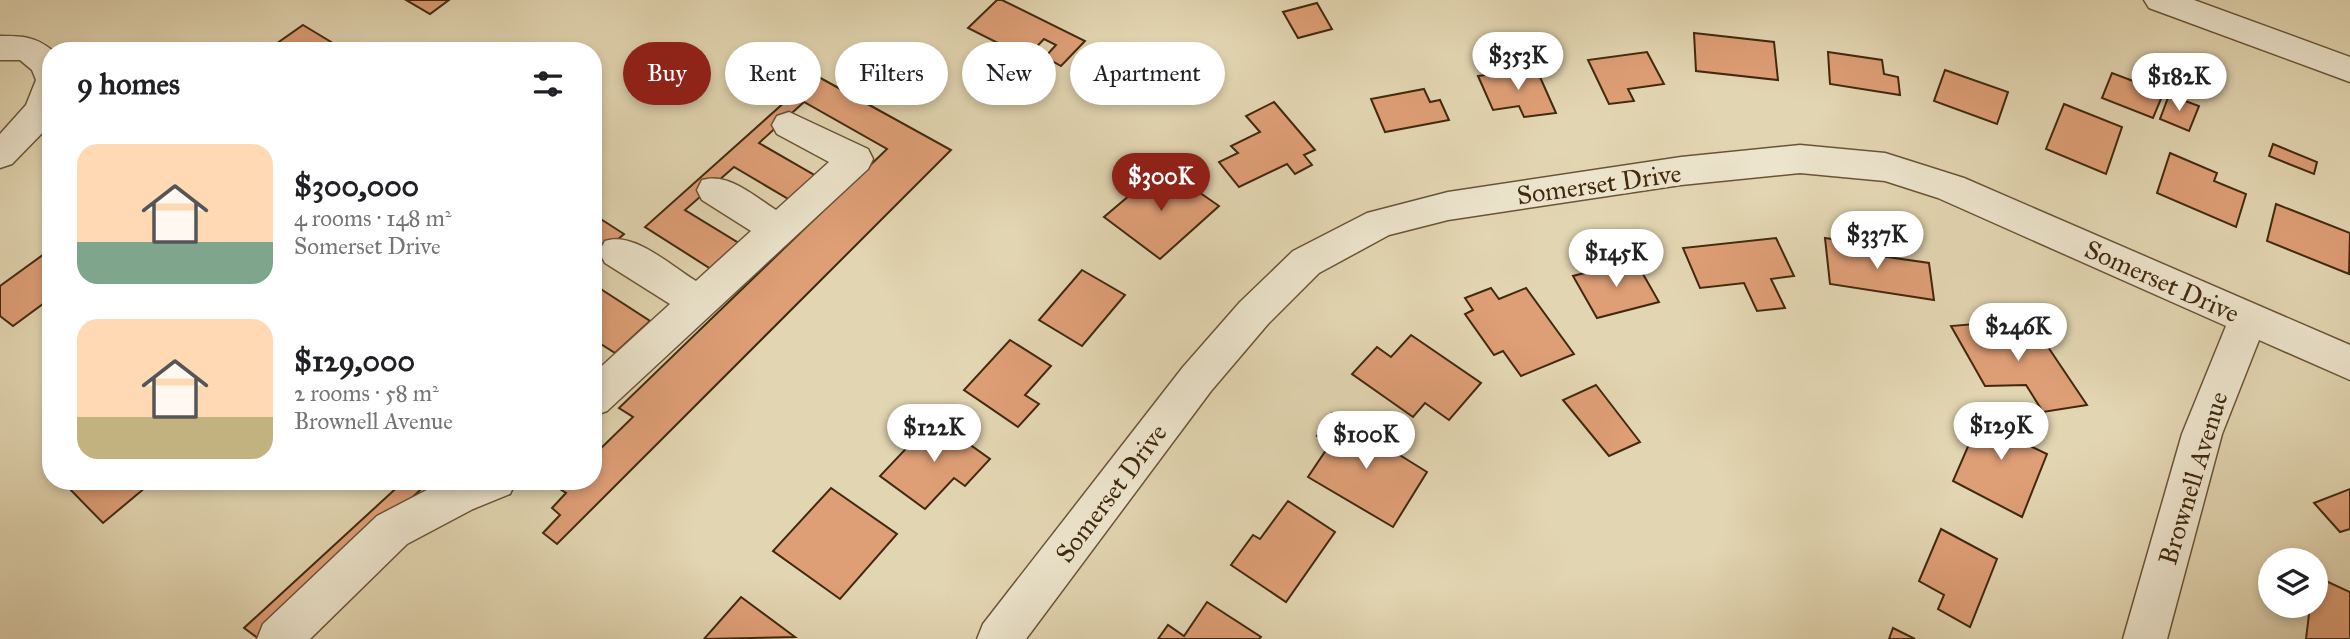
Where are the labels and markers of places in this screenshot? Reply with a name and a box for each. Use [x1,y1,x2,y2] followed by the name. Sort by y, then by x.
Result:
[1469,32,1567,92] pin: $353K
[2130,54,2228,113] pin: $182K
[1112,154,1210,213] pin: $300K
[1828,212,1926,271] pin: $337K
[1567,230,1665,289] pin: $145K
[1969,304,2067,363] pin: $246K
[1952,402,2050,462] pin: $129K
[885,405,983,464] pin: $122K
[1317,412,1415,471] pin: $100K

